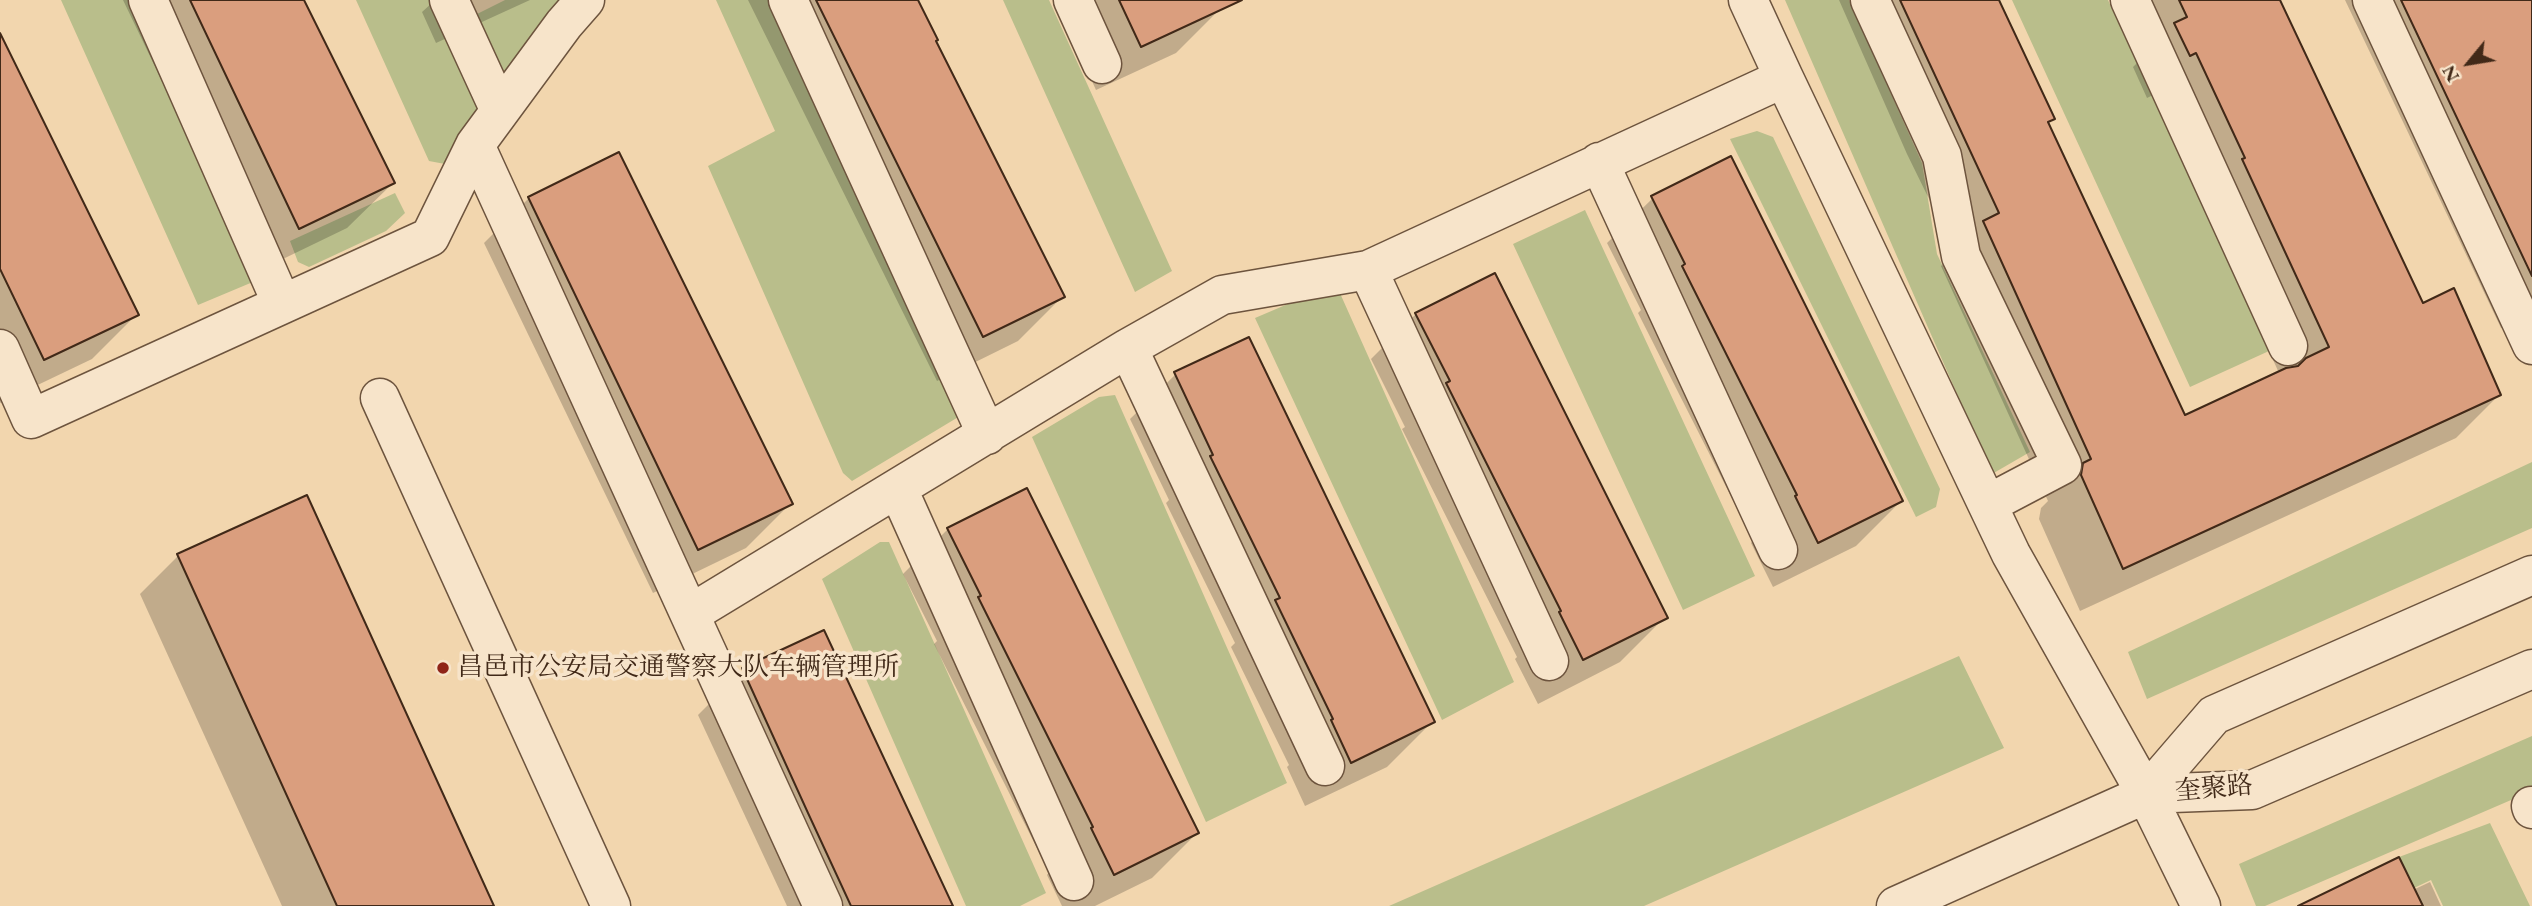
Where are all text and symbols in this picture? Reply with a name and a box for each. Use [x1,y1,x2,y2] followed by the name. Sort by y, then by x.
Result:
[2434,28,2504,98] north arrow
[2436,61,2465,87] text: N
[457,652,899,684] place label: 昌邑市公安局交通警察大队车辆管理所
[435,660,451,676] marker: 昌邑市公安局交通警察大队车辆管理所
[2174,770,2254,808] street label: 奎聚路

